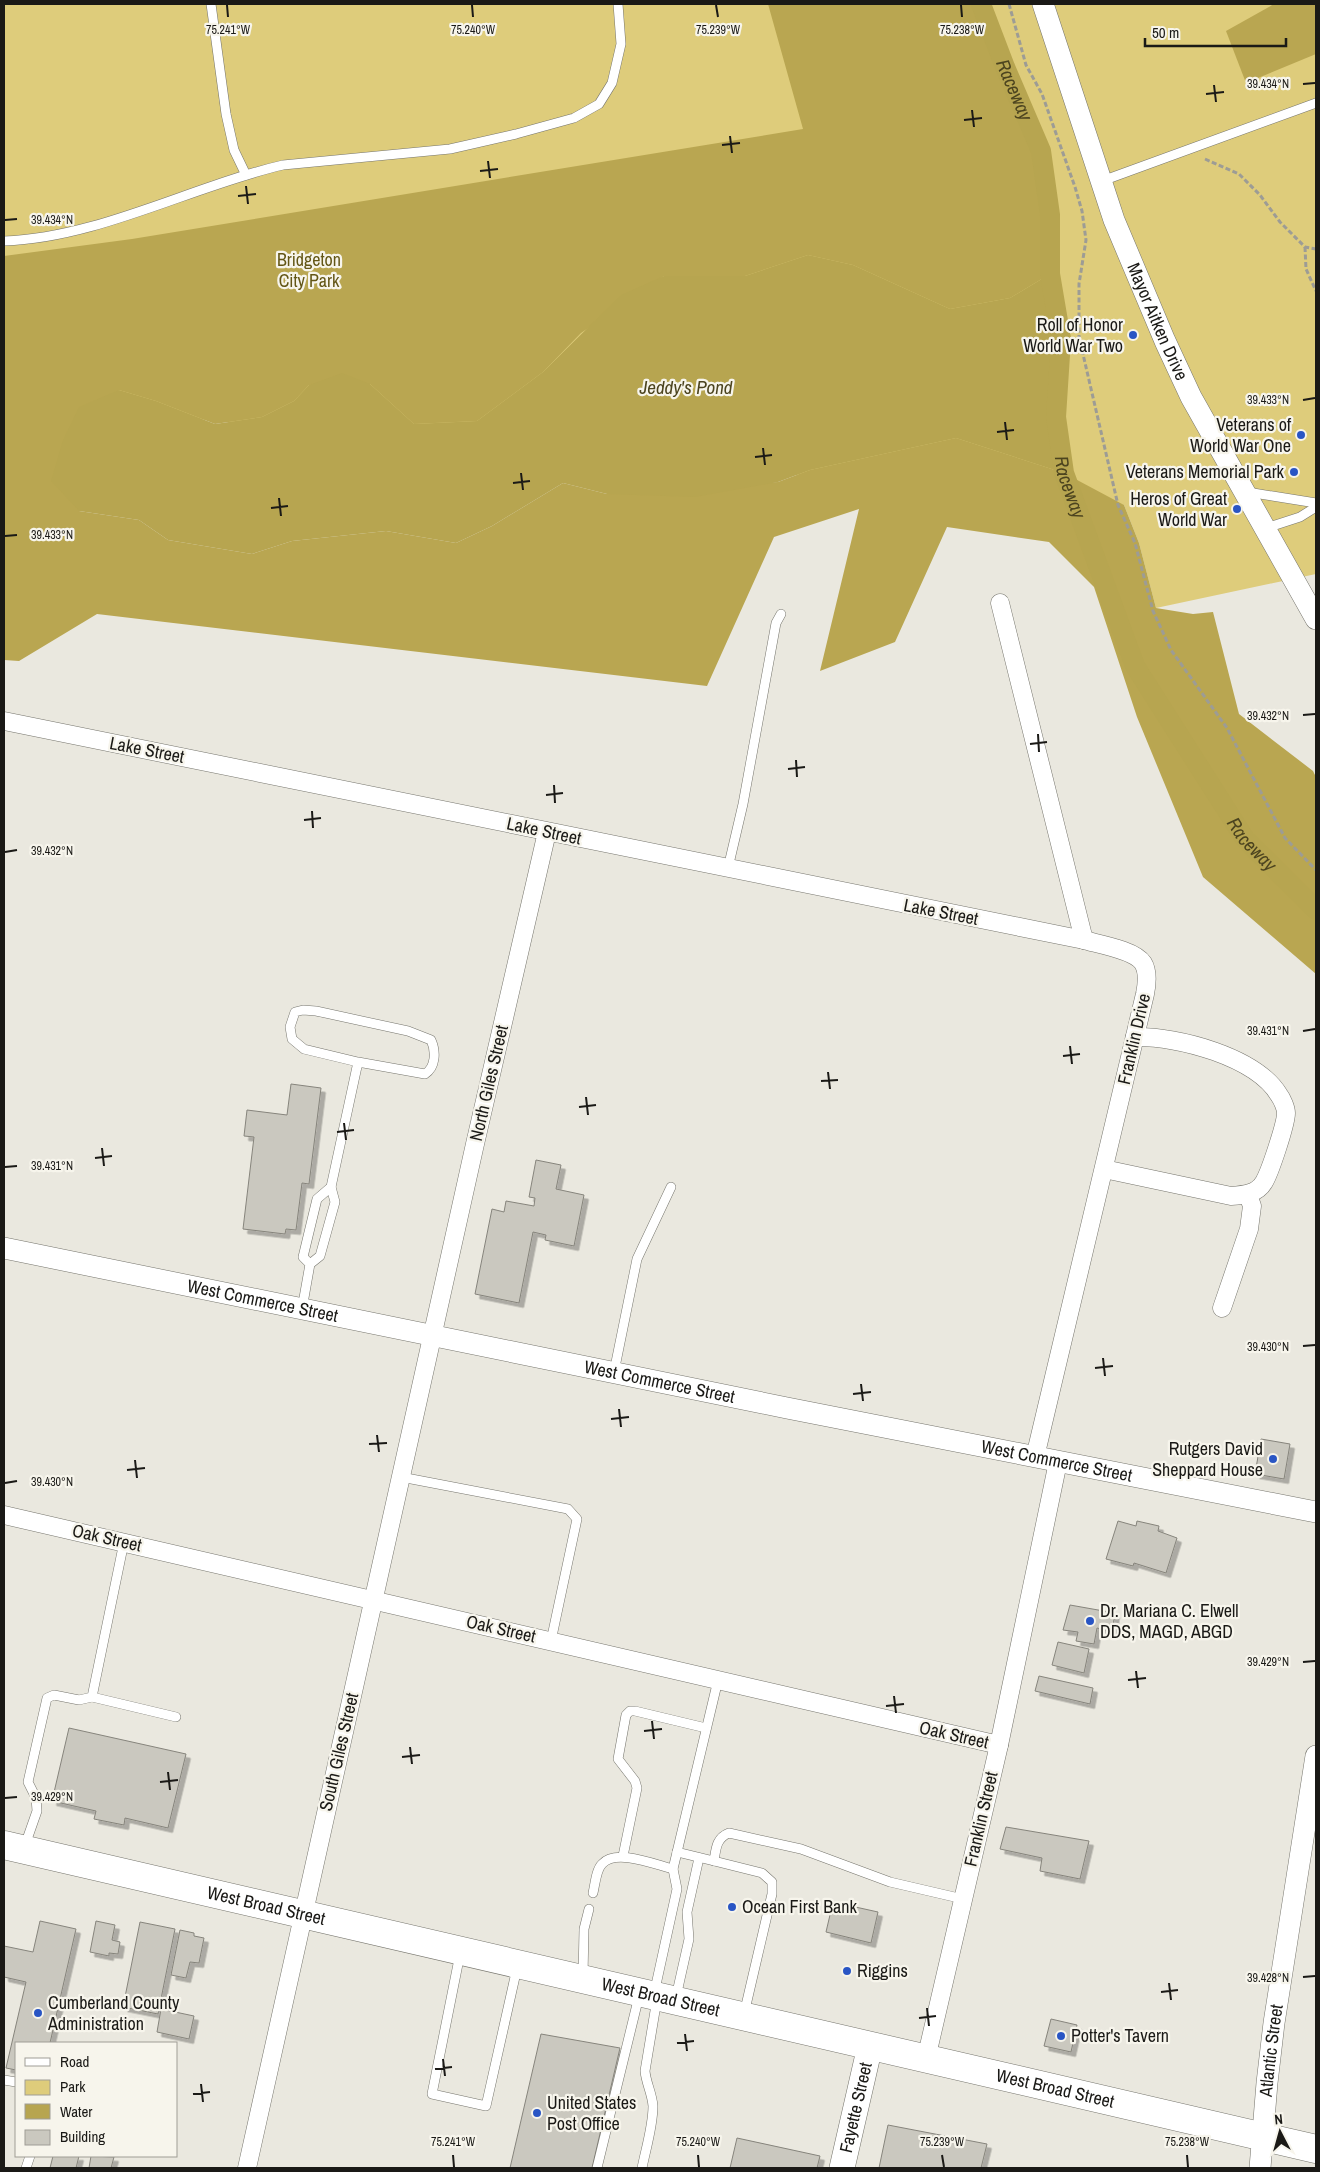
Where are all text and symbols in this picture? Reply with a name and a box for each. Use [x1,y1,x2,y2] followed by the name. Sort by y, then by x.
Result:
[1145,15,1286,47] scale bar
[206,22,251,38] text: 75.241°W
[451,22,496,38] text: 75.240°W
[696,22,741,38] text: 75.239°W
[940,22,985,38] text: 75.238°W
[1152,22,1179,43] text: 50 m
[990,55,1040,125] water label: Raceway
[1247,76,1289,92] text: 39.434°N
[31,212,73,228] text: 39.434°N
[277,247,341,293] park label: Bridgeton City Park
[1122,259,1195,384] street label: Mayor Aitken Drive
[1023,312,1123,358] place label: Roll of Honor World War Two
[1127,329,1139,341] marker: Roll of Honor World War Two
[638,374,733,400] water label: Jeddy's Pond
[1247,392,1289,408] text: 39.433°N
[1190,412,1292,458] place label: Veterans of World War One
[1295,429,1307,441] marker: Veterans of World War One
[1049,454,1093,523] water label: Raceway
[1126,459,1285,484] place label: Veterans Memorial Park
[1288,466,1300,478] marker: Veterans Memorial Park
[1130,486,1227,532] place label: Heros of Great World War
[1231,503,1243,515] marker: Heros of Great World War
[31,527,73,543] text: 39.433°N
[1247,708,1289,724] text: 39.432°N
[108,730,187,769] street label: Lake Street
[505,810,584,851] street label: Lake Street
[1221,812,1284,878] water label: Raceway
[31,843,73,859] text: 39.432°N
[902,892,981,931] street label: Lake Street
[1111,991,1156,1087] street label: Franklin Drive
[463,1023,514,1143] street label: North Giles Street
[1247,1023,1289,1039] text: 39.431°N
[31,1158,73,1174] text: 39.431°N
[185,1273,340,1328] street label: West Commerce Street
[1247,1339,1289,1355] text: 39.430°N
[582,1354,737,1409] street label: West Commerce Street
[979,1433,1134,1488] street label: West Commerce Street
[1152,1436,1263,1482] place label: Rutgers David Sheppard House
[1267,1453,1279,1465] marker: Rutgers David Sheppard House
[31,1474,73,1490] text: 39.430°N
[70,1517,144,1558] street label: Oak Street
[1100,1598,1239,1644] place label: Dr. Mariana C. Elwell DDS, MAGD, ABGD
[464,1608,538,1649] street label: Oak Street
[1084,1615,1096,1627] marker: Dr. Mariana C. Elwell DDS, MAGD, ABGD
[1247,1654,1289,1670] text: 39.429°N
[313,1690,364,1813] street label: South Giles Street
[917,1714,991,1755] street label: Oak Street
[957,1769,1004,1869] street label: Franklin Street
[31,1789,73,1805] text: 39.429°N
[205,1879,328,1931] street label: West Broad Street
[742,1894,857,1919] place label: Ocean First Bank
[726,1901,738,1913] marker: Ocean First Bank
[857,1958,908,1983] place label: Riggins
[841,1965,853,1977] marker: Riggins
[1247,1970,1289,1986] text: 39.428°N
[599,1971,722,2022] street label: West Broad Street
[47,1990,180,2036] place label: Cumberland County Administration
[1253,2002,1289,2099] street label: Atlantic Street
[32,2007,44,2019] marker: Cumberland County Administration
[1071,2023,1169,2048] place label: Potter's Tavern
[1055,2030,1067,2042] marker: Potter's Tavern
[15,2042,178,2157] legend
[60,2051,89,2072] text: Road
[833,2060,878,2155] street label: Fayette Street
[994,2062,1117,2114] street label: West Broad Street
[60,2076,86,2097] text: Park
[547,2090,636,2136] place label: United States Post Office
[60,2101,92,2122] text: Water
[531,2107,543,2119] marker: United States Post Office
[1255,2107,1305,2157] north arrow
[1274,2110,1284,2128] text: N
[60,2126,105,2147] text: Building
[431,2134,476,2150] text: 75.241°W
[676,2134,721,2150] text: 75.240°W
[920,2134,965,2150] text: 75.239°W
[1165,2134,1210,2150] text: 75.238°W

